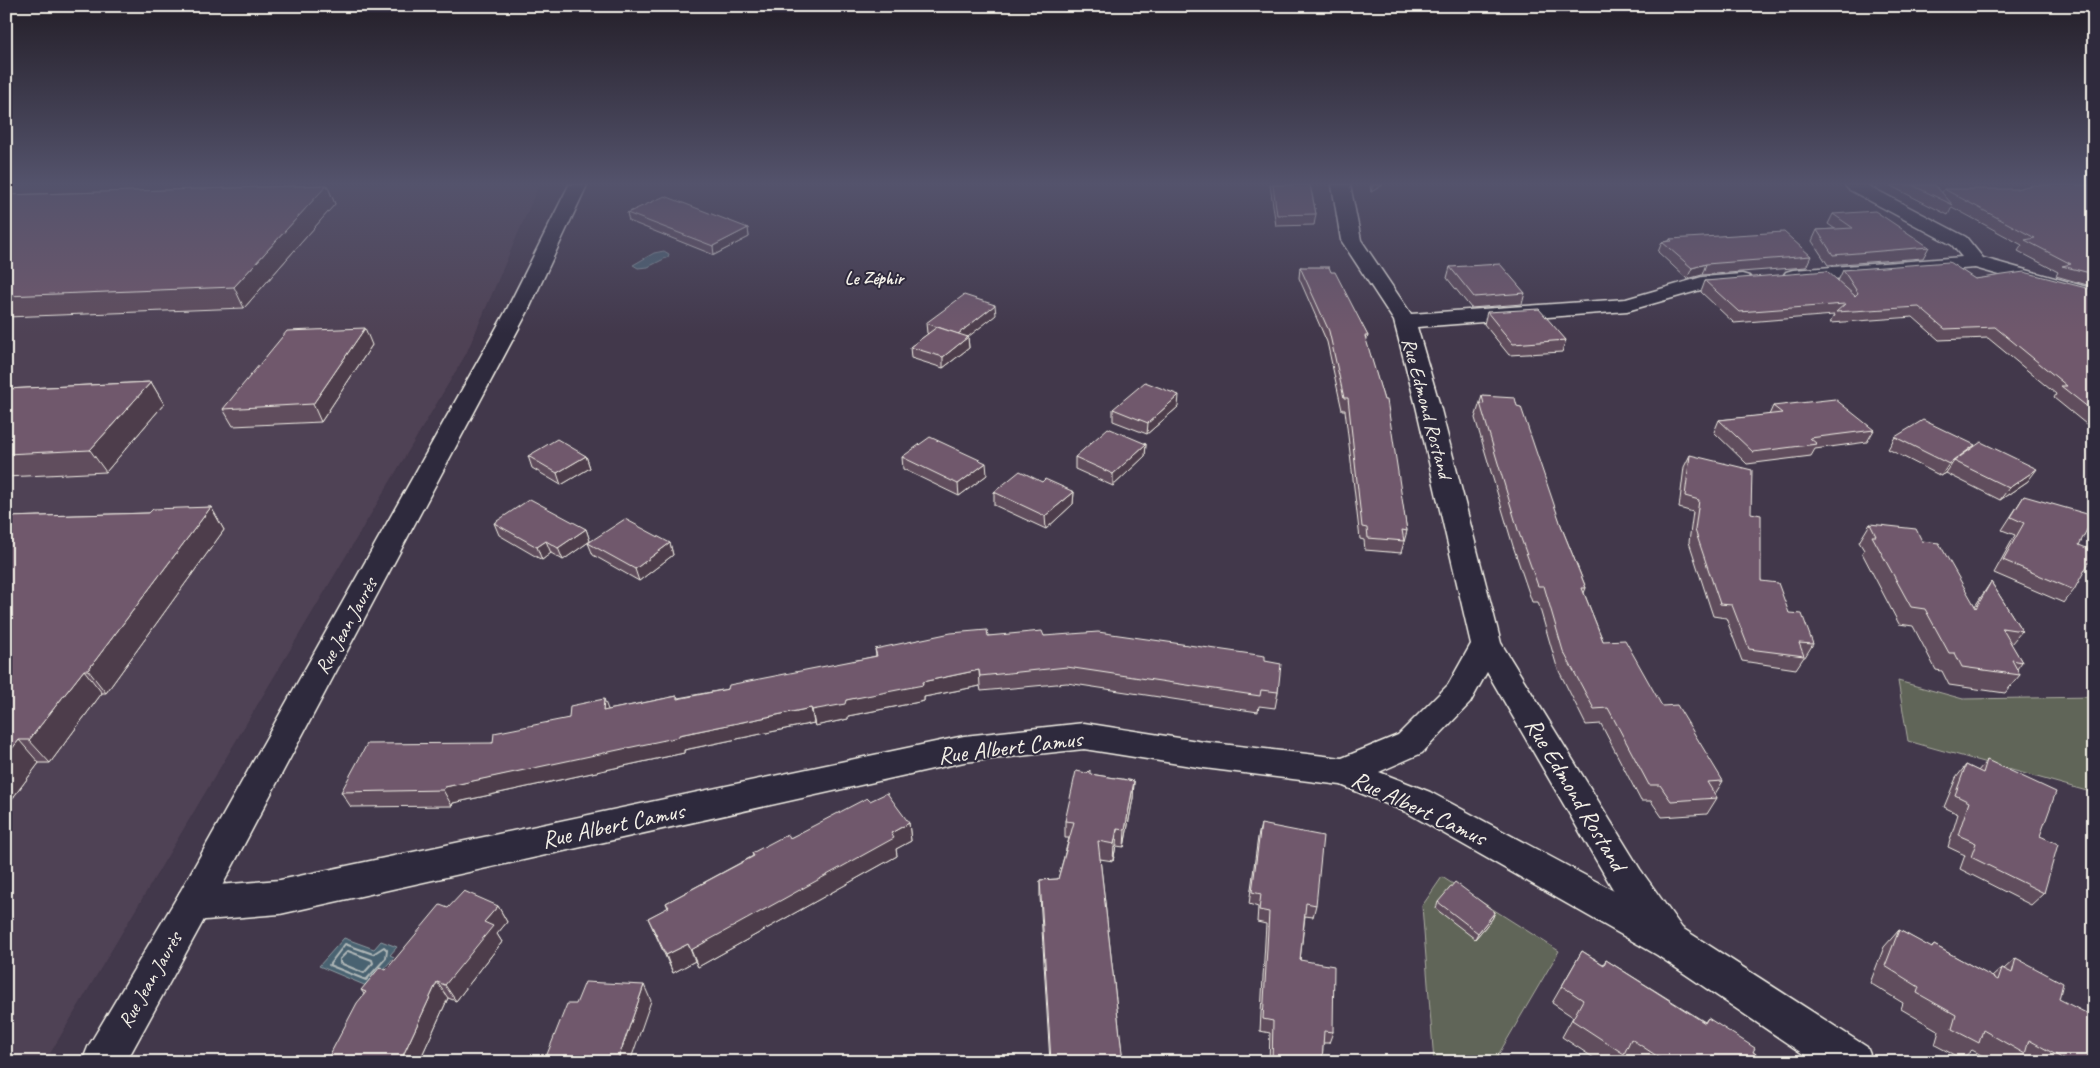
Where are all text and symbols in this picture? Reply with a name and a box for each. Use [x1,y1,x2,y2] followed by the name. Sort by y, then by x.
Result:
[845,267,906,289] district label: Le Zéphir
[1396,335,1459,484] street label: Rue Edmond Rostand
[309,572,384,678] street label: Rue Jean Jaurès
[1519,712,1635,879] street label: Rue Edmond Rostand
[936,723,1086,771] street label: Rue Albert Camus
[1347,764,1493,853] street label: Rue Albert Camus
[539,795,689,855] street label: Rue Albert Camus
[113,926,188,1032] street label: Rue Jean Jaurès

